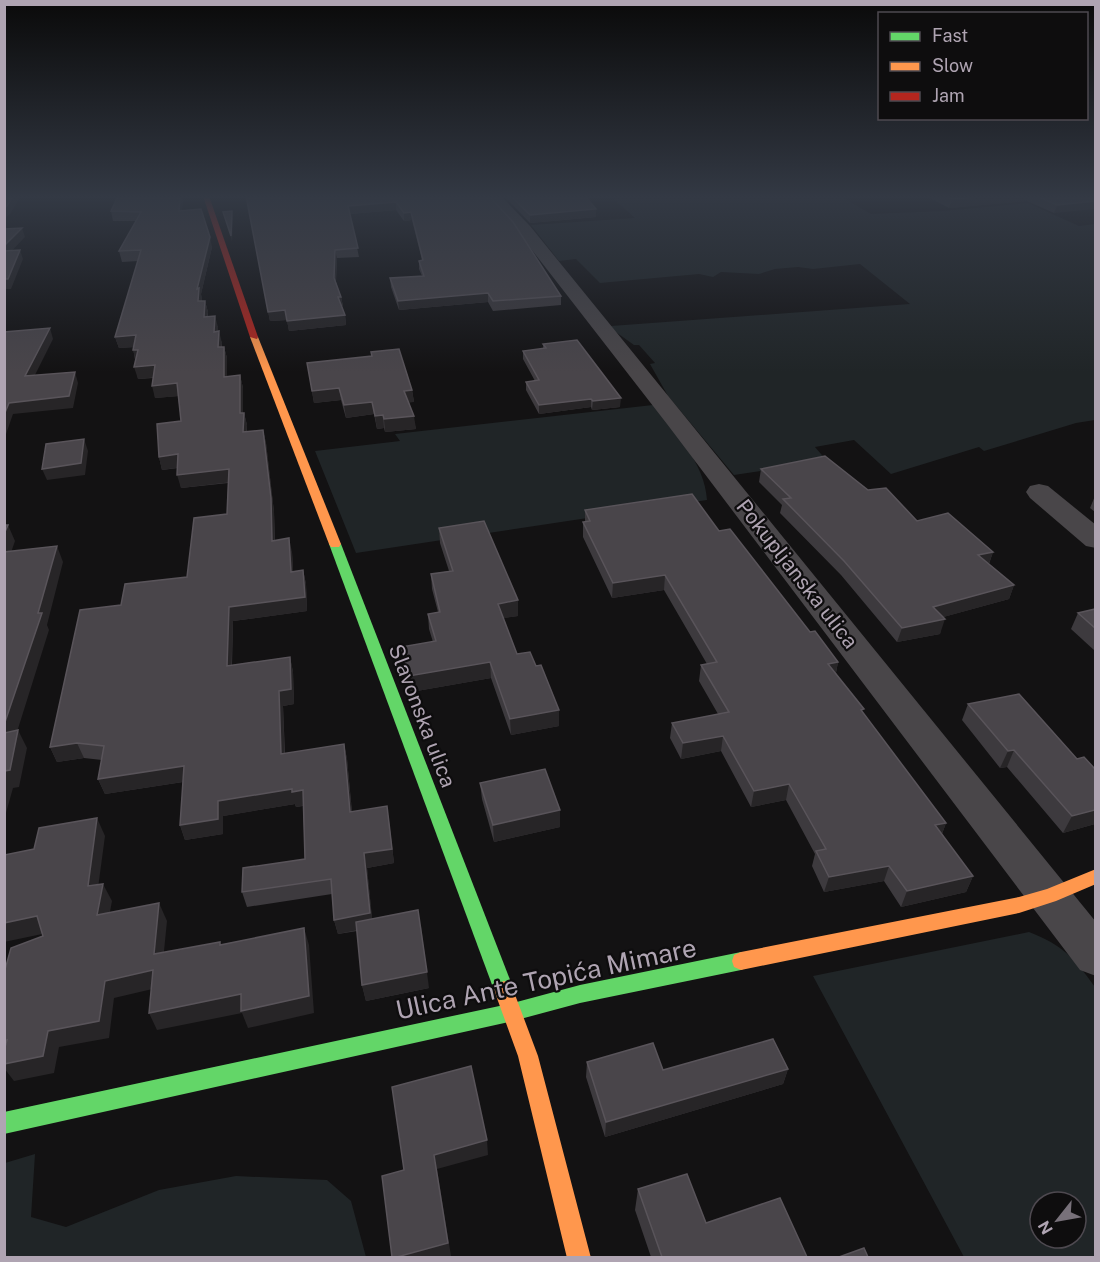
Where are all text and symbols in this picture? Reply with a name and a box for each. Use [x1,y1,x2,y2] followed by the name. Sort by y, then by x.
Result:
[878,12,1088,120] legend
[932,25,968,46] text: Fast
[932,55,973,76] text: Slow
[932,85,965,106] text: Jam
[731,494,863,653] street label: Pokupljanska ulica
[384,641,461,791] street label: Slavonska ulica
[393,931,699,1026] street label: Ulica Ante Topića Mimare
[1028,1190,1088,1250] north arrow
[1034,1217,1057,1238] text: N

